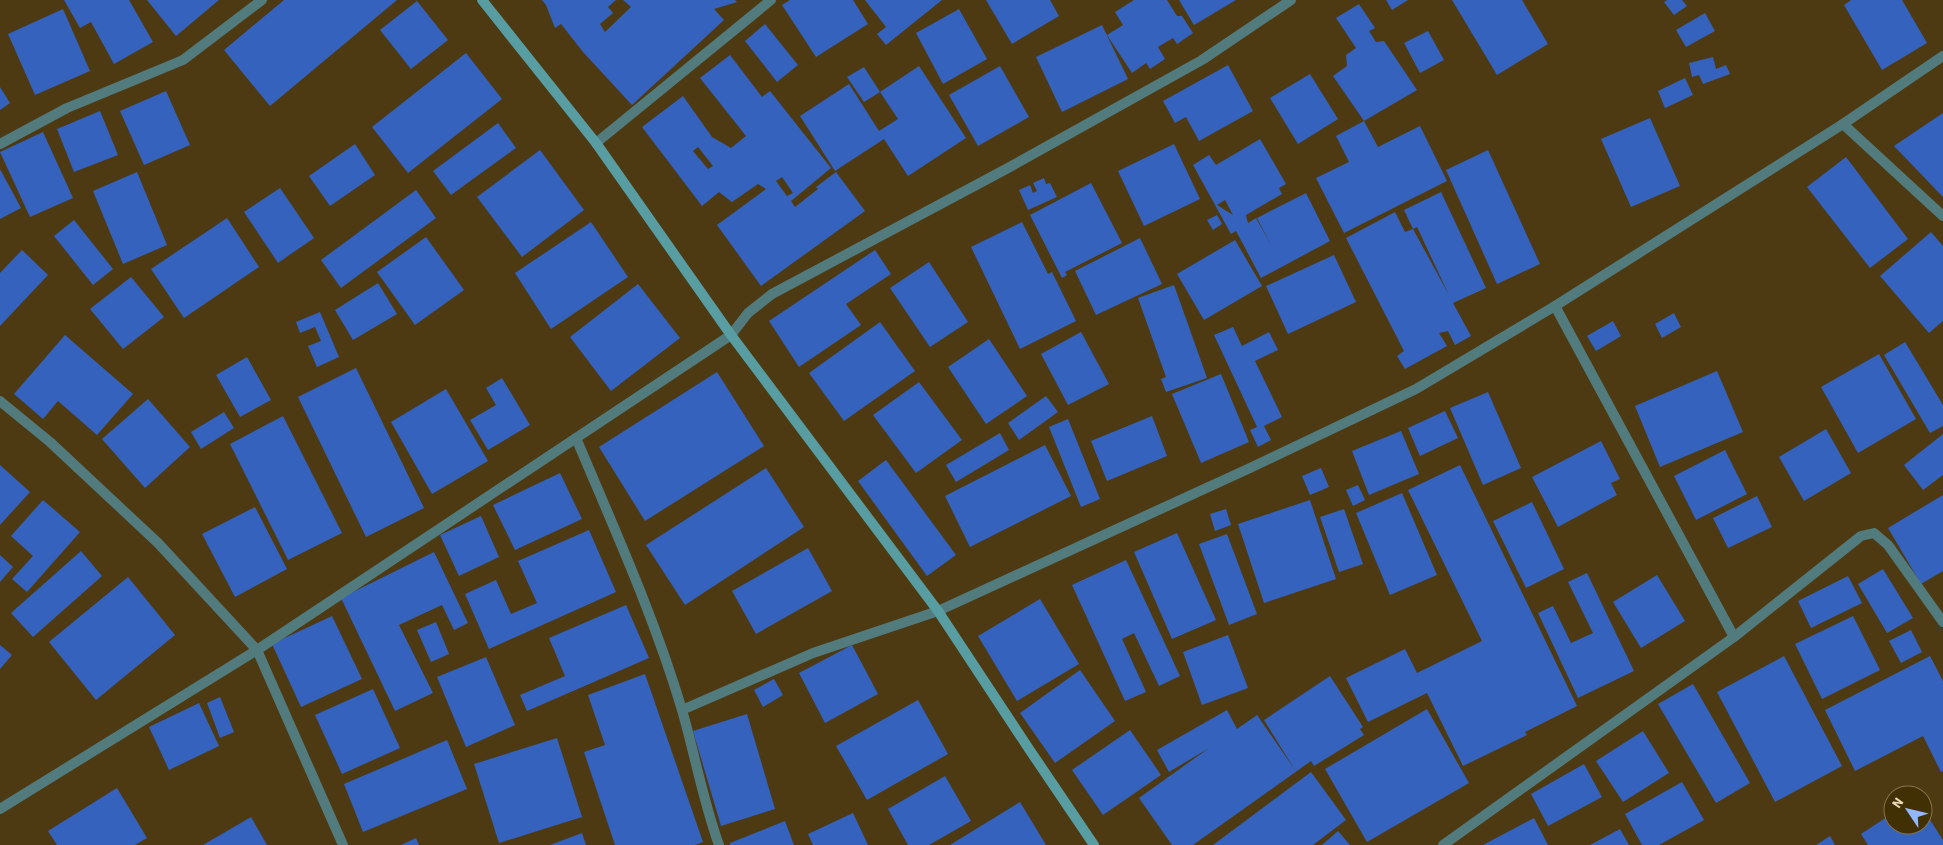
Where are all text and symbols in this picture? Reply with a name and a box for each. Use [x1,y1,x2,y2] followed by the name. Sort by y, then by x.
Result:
[1883,785,1933,835] north arrow
[1887,794,1909,813] text: N

